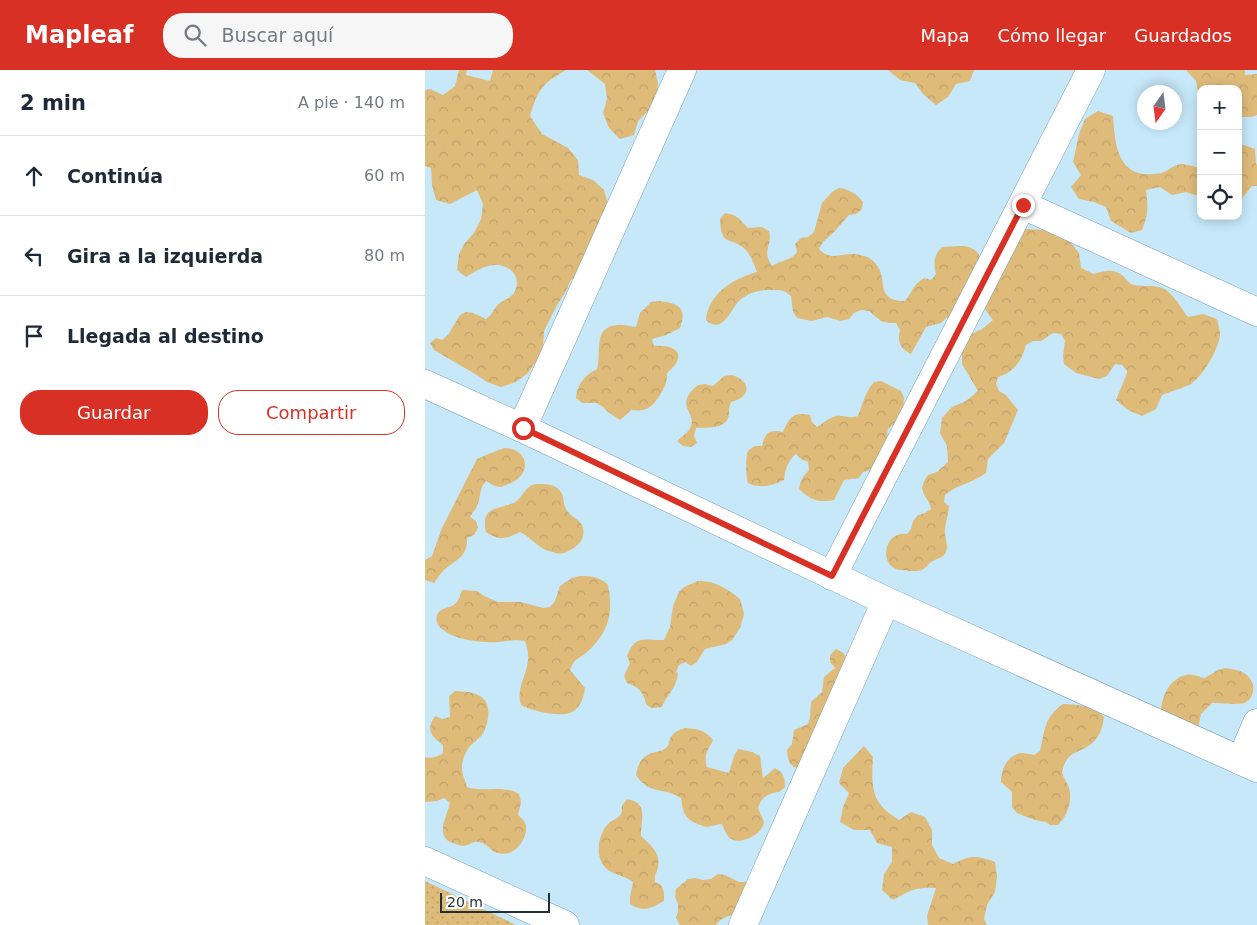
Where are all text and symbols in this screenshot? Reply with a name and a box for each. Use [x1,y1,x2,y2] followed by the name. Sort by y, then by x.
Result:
[163,13,513,58] search box
[25,21,133,49] text: Mapleaf
[181,21,209,49] icon: search
[221,24,333,46] text: Buscar aquí
[920,25,969,46] text: Mapa
[997,25,1106,46] text: Cómo llegar
[1134,25,1232,46] text: Guardados
[1137,85,1182,130] north arrow
[1197,85,1242,220] map controls
[1197,85,1242,130] button: +
[20,91,86,115] text: 2 min
[298,93,405,112] text: A pie · 140 m
[1197,130,1242,175] button: −
[20,162,48,190] icon: ahead
[67,165,163,187] text: Continúa
[364,166,405,185] text: 60 m
[1197,175,1242,220] button: locate
[1012,194,1035,217] route end
[20,242,48,270] icon: left
[67,245,263,267] text: Gira a la izquierda
[364,246,405,265] text: 80 m
[20,322,48,350] icon: arrive
[67,325,264,347] text: Llegada al destino
[20,390,208,435] button: Guardar
[218,390,405,435] button: Compartir
[512,417,535,440] route start
[440,890,550,913] scale bar
[447,894,483,910] text: 20 m

